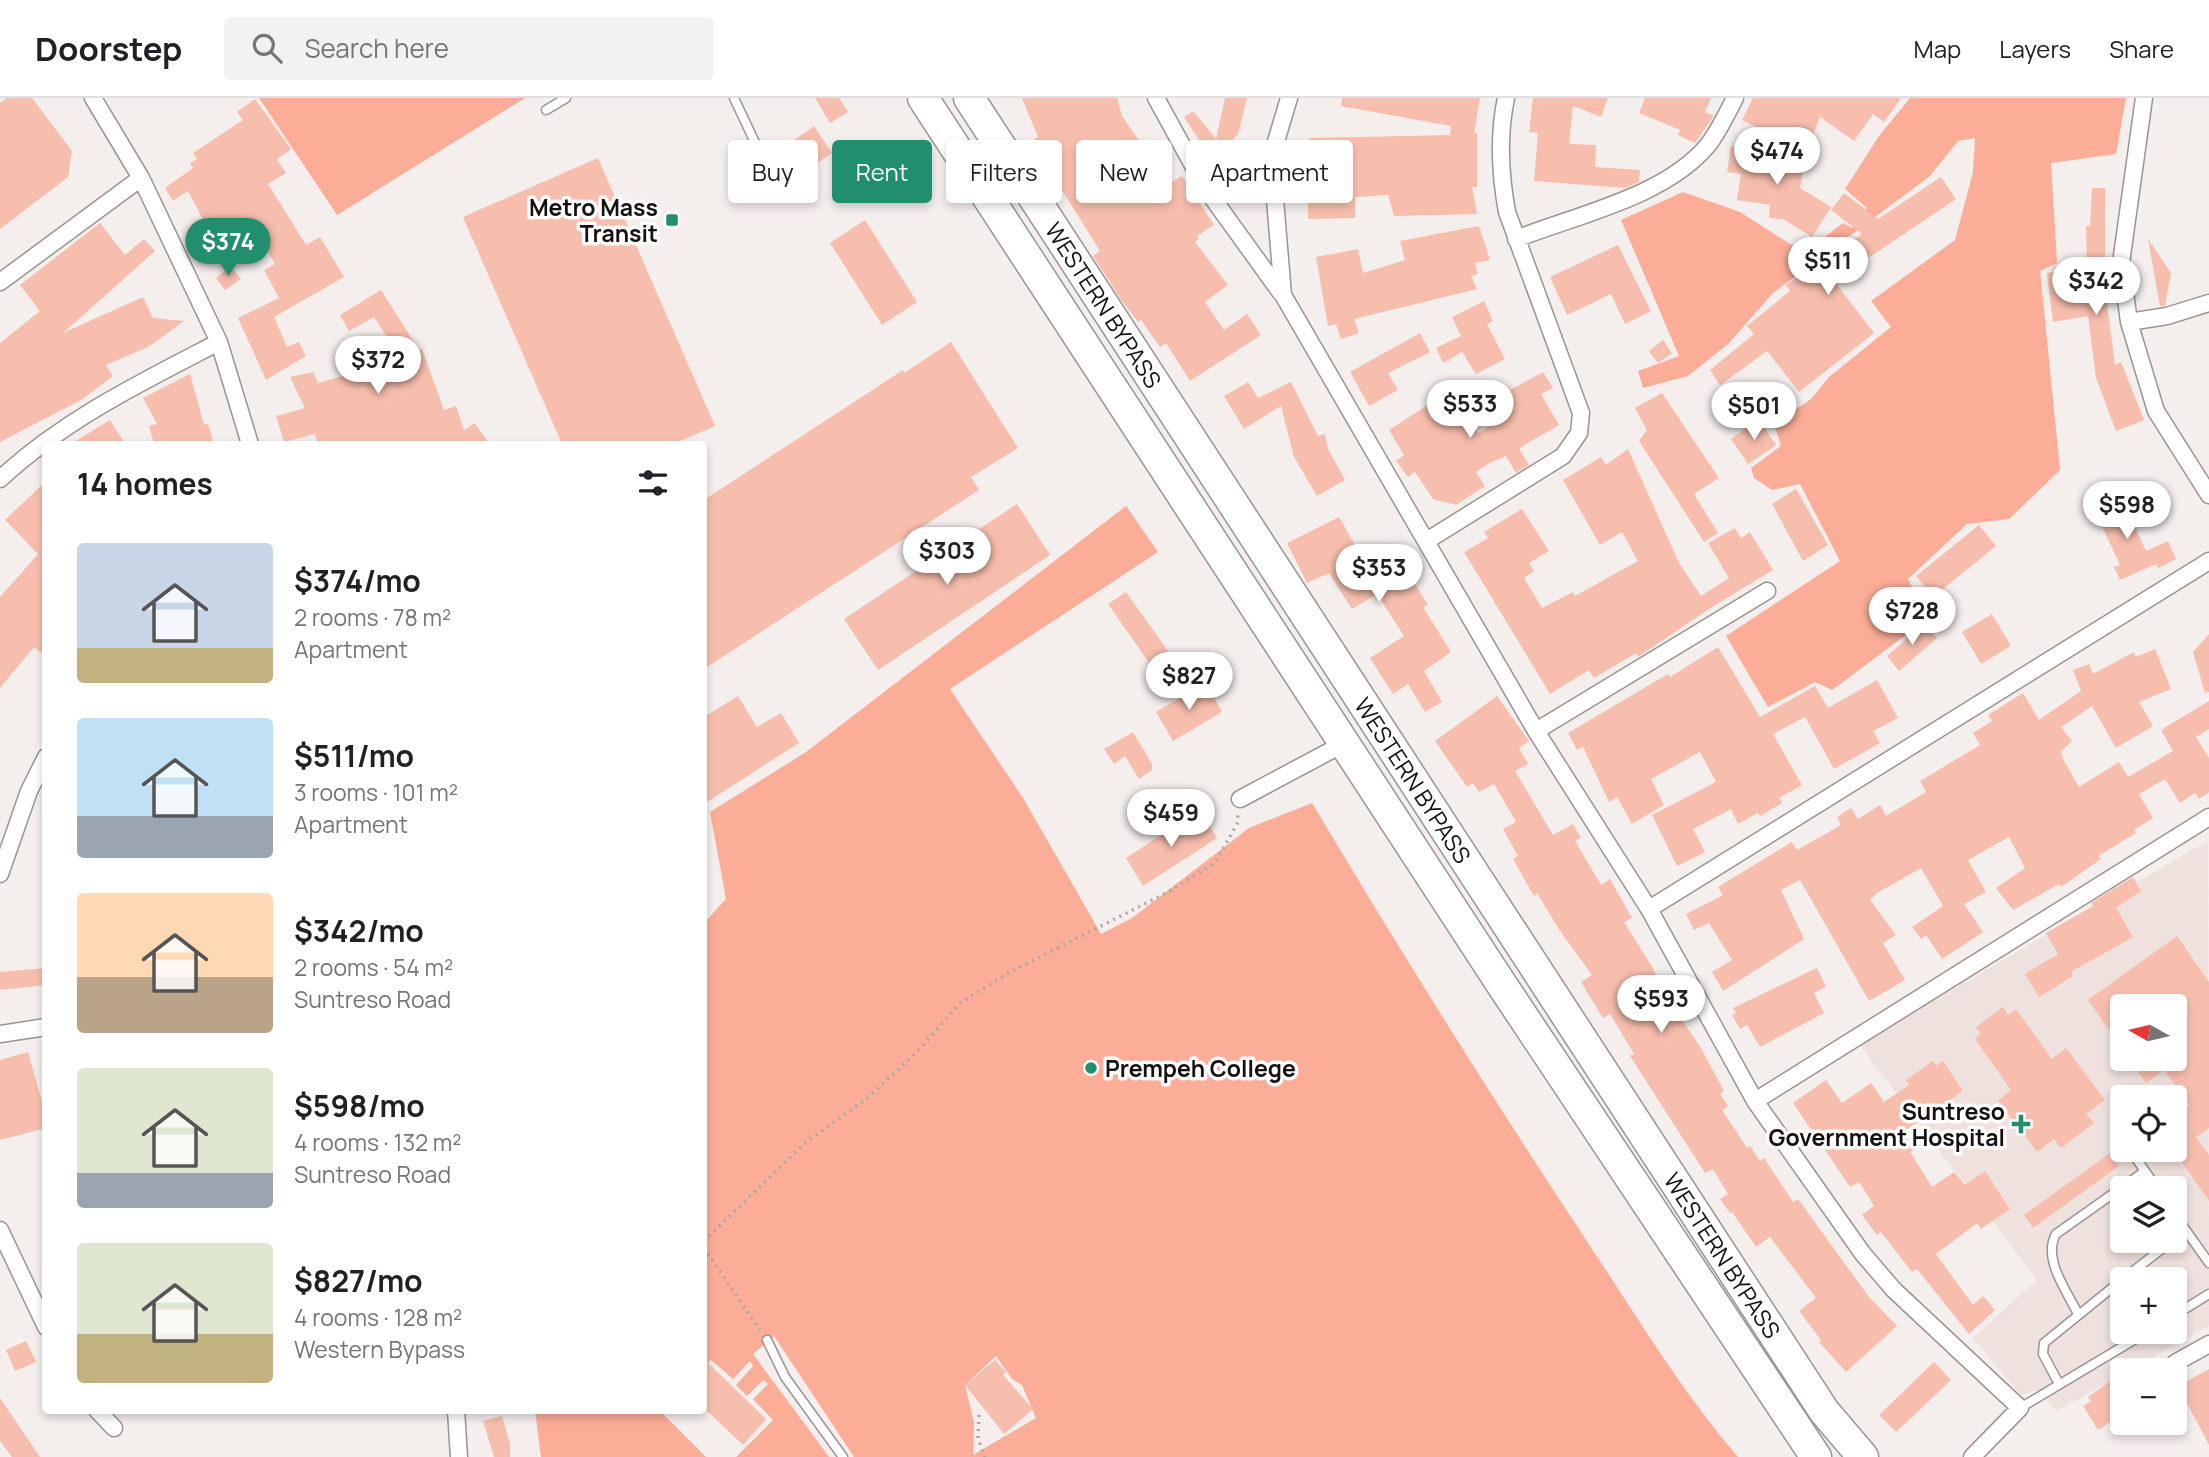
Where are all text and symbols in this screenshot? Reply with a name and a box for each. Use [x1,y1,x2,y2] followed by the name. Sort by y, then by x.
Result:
[224,17,714,80] search box
[35,26,182,71] text: Doorstep
[248,29,286,67] icon: search
[304,30,449,66] text: Search here
[1914,32,1961,65] text: Map
[1999,32,2071,65] text: Layers
[2109,32,2174,65] text: Share
[1736,127,1818,187] pin: $474
[1750,134,1804,166] text: $474
[728,140,818,203] chip: Buy
[832,140,932,203] chip: Rent
[946,140,1062,203] chip: Filters
[1076,140,1172,203] chip: New
[1186,140,1353,203] chip: Apartment
[529,191,658,249] place label: Metro Mass Transit
[664,212,680,228] marker: Metro Mass Transit
[1038,216,1170,394] street label: WESTERN BYPASS
[187,218,269,278] pin: $374
[201,225,255,257] text: $374
[1787,238,1869,297] pin: $511
[1804,244,1852,276] text: $511
[2055,258,2137,317] pin: $342
[2068,264,2124,296] text: $342
[337,336,419,396] pin: $372
[351,343,405,375] text: $372
[1429,380,1511,440] pin: $533
[1713,382,1795,442] pin: $501
[1443,387,1497,419] text: $533
[1727,389,1781,421] text: $501
[77,463,213,504] text: 14 homes
[634,464,672,502] icon: filters
[2086,482,2168,541] pin: $598
[2099,488,2155,520] text: $598
[906,528,988,587] pin: $303
[919,534,975,566] text: $303
[1338,545,1420,604] pin: $353
[1352,551,1406,583] text: $353
[294,560,421,601] text: $374/mo
[133,571,217,655] icon: home
[1871,588,1953,647] pin: $728
[1885,594,1939,626] text: $728
[294,601,451,633] text: 2 rooms · 78 m²
[294,633,408,665] text: Apartment
[1148,652,1230,712] pin: $827
[1162,659,1216,691] text: $827
[1347,691,1479,869] street label: WESTERN BYPASS
[294,735,414,776] text: $511/mo
[133,746,217,830] icon: home
[294,776,458,808] text: 3 rooms · 101 m²
[1130,790,1212,849] pin: $459
[1143,796,1199,828] text: $459
[294,808,408,840] text: Apartment
[294,910,424,951] text: $342/mo
[133,921,217,1005] icon: home
[294,951,453,983] text: 2 rooms · 54 m²
[1620,976,1702,1035] pin: $593
[1633,982,1689,1014] text: $593
[294,983,451,1015] text: Suntreso Road
[2110,994,2188,1071] north arrow
[2110,994,2187,1435] map controls
[1105,1052,1296,1084] place label: Prempeh College
[1083,1060,1099,1076] marker: Prempeh College
[294,1085,425,1126] text: $598/mo
[2110,1085,2187,1162] button: locate
[1769,1095,2005,1153] place label: Suntreso Government Hospital
[133,1096,217,1180] icon: home
[2011,1114,2031,1134] marker: Suntreso Government Hospital
[294,1126,462,1158] text: 4 rooms · 132 m²
[294,1158,451,1190] text: Suntreso Road
[1657,1166,1788,1344] street label: WESTERN BYPASS
[2110,1176,2187,1253] button: layers
[294,1260,422,1301] text: $827/mo
[2110,1267,2187,1344] button: +
[133,1271,217,1355] icon: home
[294,1301,462,1333] text: 4 rooms · 128 m²
[294,1333,465,1365] text: Western Bypass
[2110,1358,2187,1435] button: −

